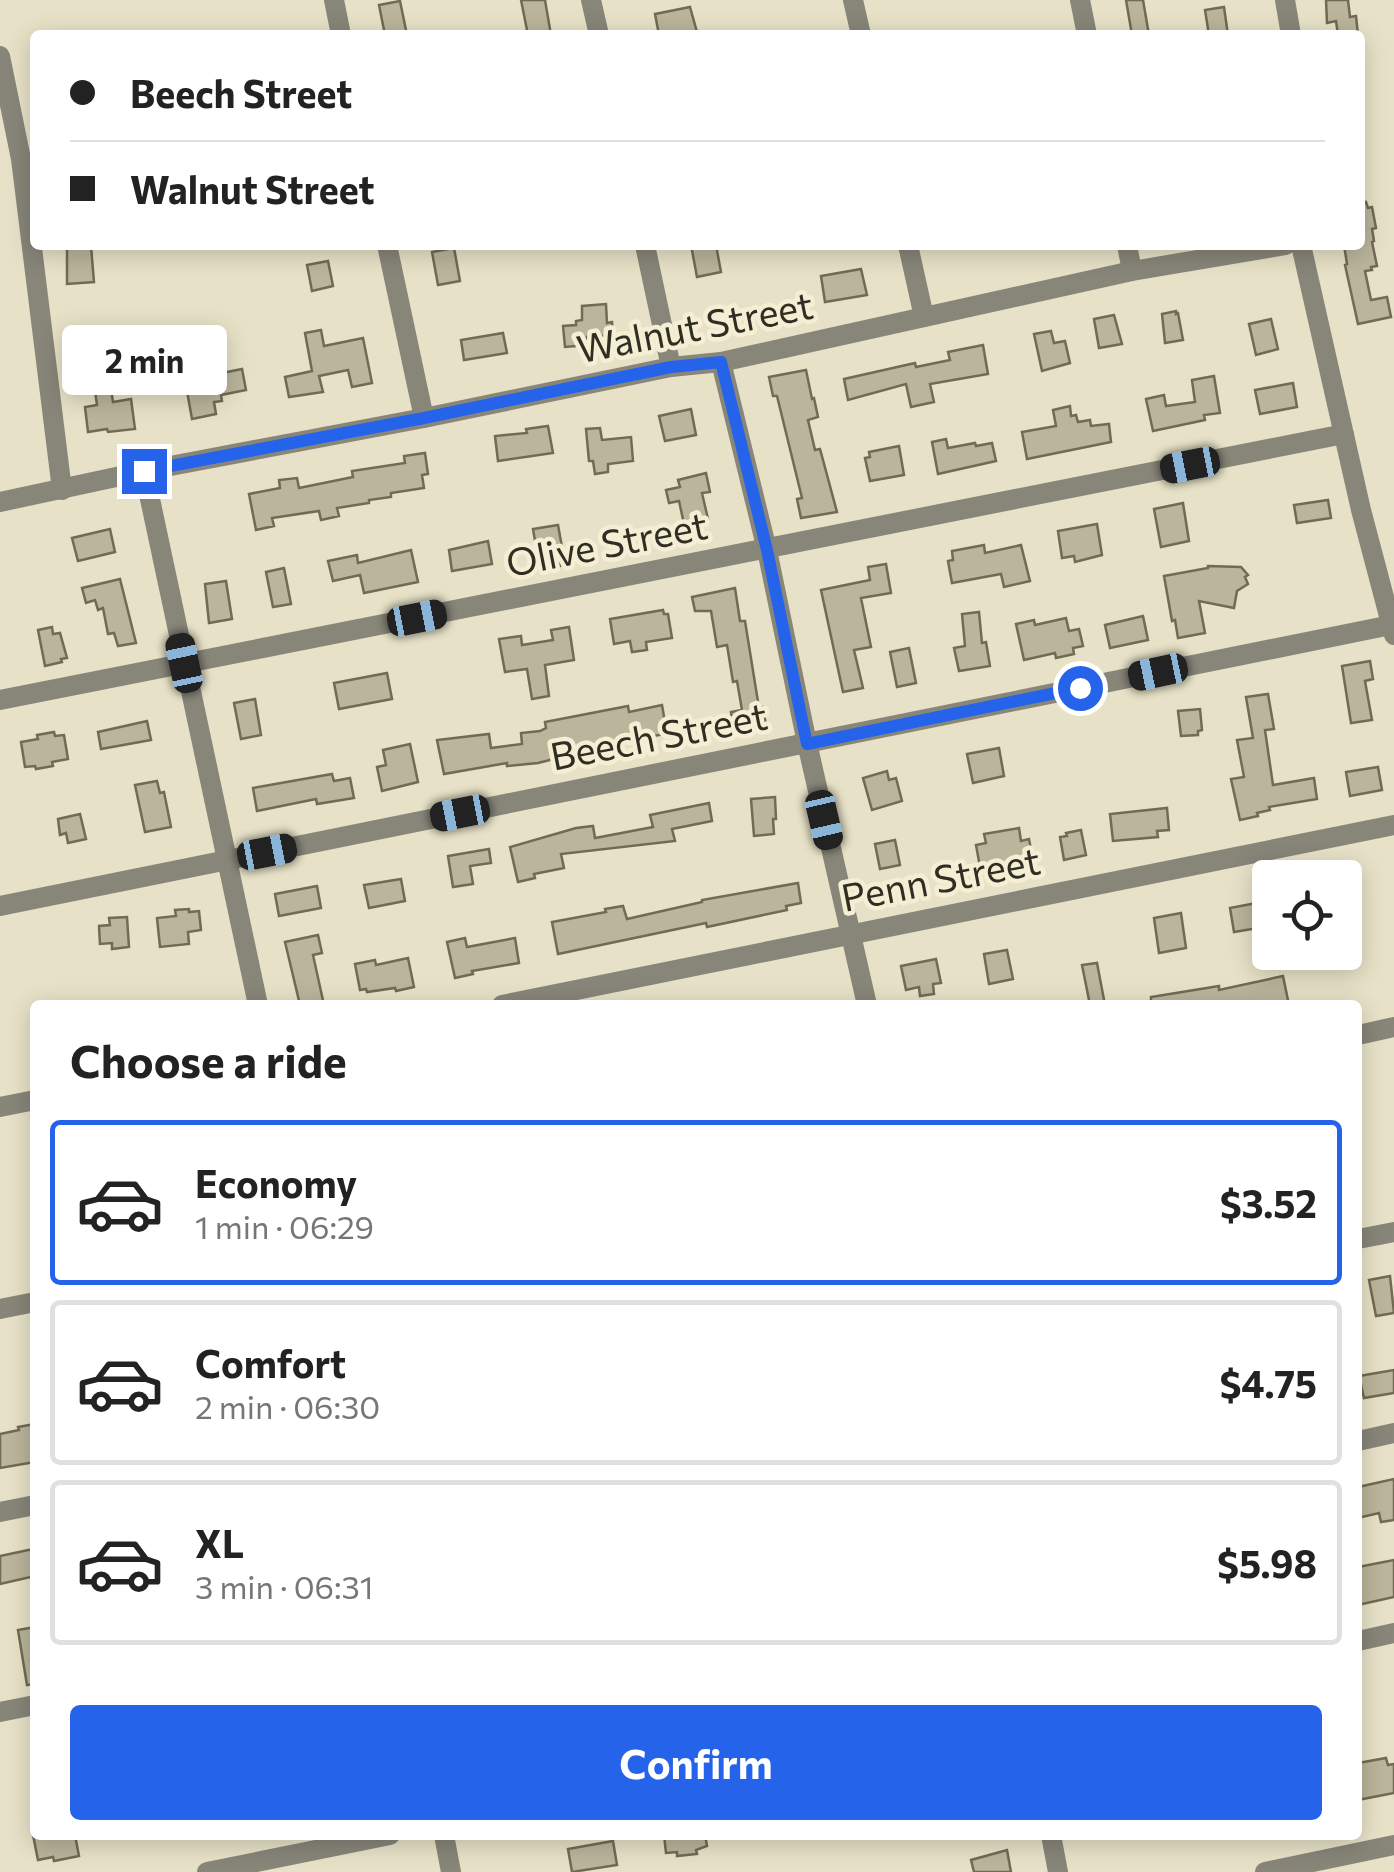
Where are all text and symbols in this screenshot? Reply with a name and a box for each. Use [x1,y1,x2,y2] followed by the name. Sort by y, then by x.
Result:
[130,69,352,116] text: Beech Street
[130,165,375,212] text: Walnut Street
[572,280,817,371] street label: Walnut Street
[62,326,226,396] callout: 2 min
[105,340,184,380] text: 2 min
[1158,445,1222,485] car
[122,449,167,494] route end
[502,500,711,585] street label: Olive Street
[385,598,449,638] car
[163,631,205,695] car
[1126,651,1190,693] car
[1058,666,1103,711] route start
[546,691,771,779] street label: Beech Street
[803,787,845,853] car
[428,793,492,833] car
[235,832,299,872] car
[837,835,1044,920] street label: Penn Street
[1252,860,1362,970] map controls
[1252,860,1362,970] button: locate
[70,1032,347,1087] text: Choose a ride
[75,1158,165,1248] icon: car
[195,1159,357,1206] text: Economy
[1220,1179,1317,1226] text: $3.52
[195,1206,374,1246] text: 1 min · 06:29
[75,1338,165,1428] icon: car
[195,1339,346,1386] text: Comfort
[1220,1359,1317,1406] text: $4.75
[195,1386,380,1426] text: 2 min · 06:30
[75,1518,165,1608] icon: car
[195,1519,244,1566] text: XL
[1217,1539,1317,1586] text: $5.98
[195,1566,373,1606] text: 3 min · 06:31
[70,1705,1322,1820] button: Confirm

